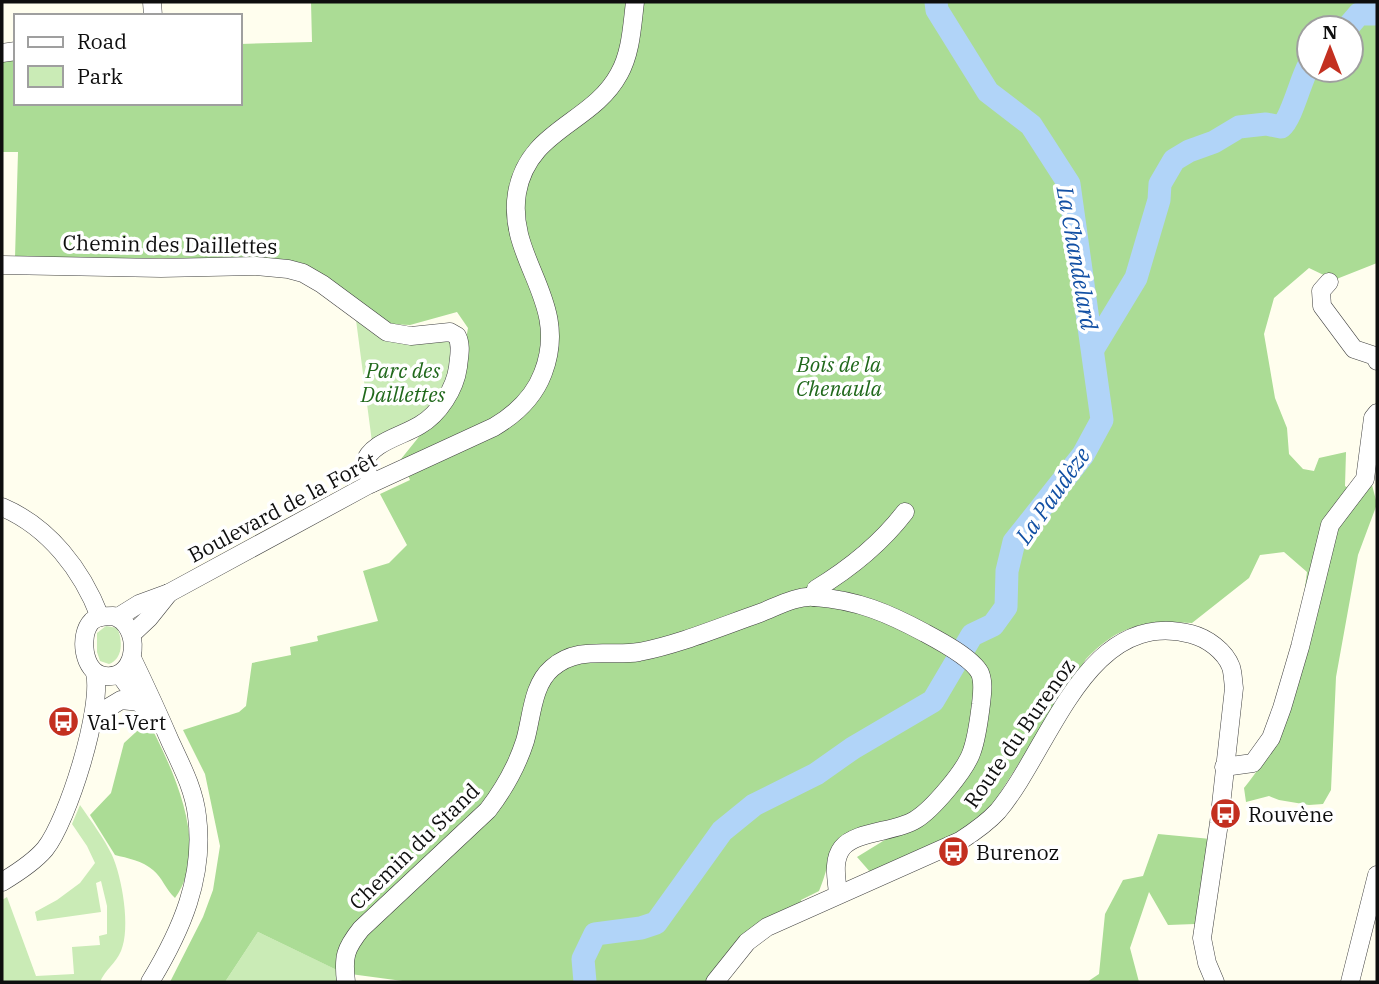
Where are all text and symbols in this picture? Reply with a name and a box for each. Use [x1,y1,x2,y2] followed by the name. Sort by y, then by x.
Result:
[14,14,242,105] legend
[1295,14,1365,84] north arrow
[1322,20,1338,44] text: N
[77,27,127,55] text: Road
[77,62,124,90] text: Park
[1050,183,1105,333] water label: La Chandelard
[62,228,278,260] street label: Chemin des Daillettes
[796,350,882,402] park label: Bois de la Chenaula
[360,356,445,408] park label: Parc des Daillettes
[1007,441,1096,550] water label: La Paudèze
[183,445,381,569] street label: Boulevard de la Forêt
[957,653,1081,813] street label: Route du Burenoz
[47,705,81,739] bus stop icon: Val-Vert
[87,708,166,736] place label: Val-Vert
[343,776,485,915] street label: Chemin du Stand
[1208,797,1242,831] bus stop icon: Rouvène
[1248,800,1334,828] place label: Rouvène
[936,835,970,869] bus stop icon: Burenoz
[976,838,1059,866] place label: Burenoz

